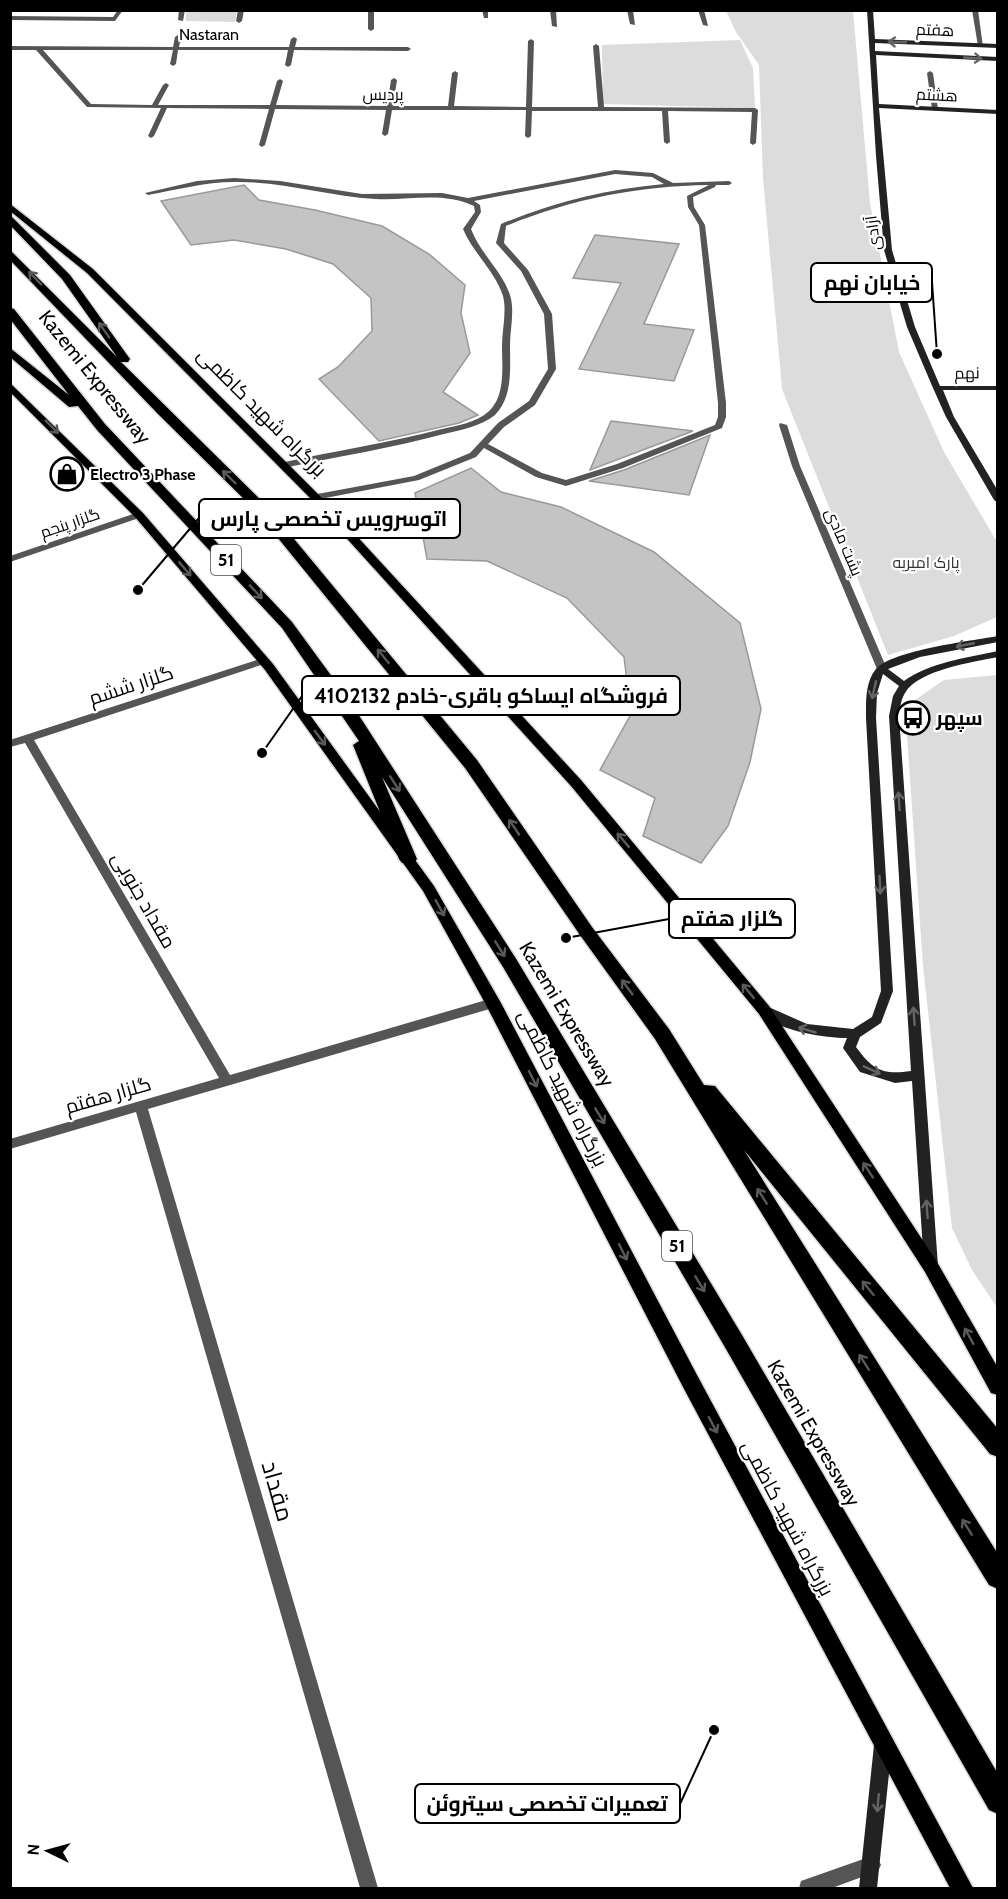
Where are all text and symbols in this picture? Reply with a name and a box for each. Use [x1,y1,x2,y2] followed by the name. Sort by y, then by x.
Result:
[916,20,954,42] street label: هفتم
[179,25,239,44] street label: Nastaran
[888,37,908,48] one-way arrow
[963,52,983,63] one-way arrow
[916,84,958,108] street label: هشتم
[362,85,404,106] street label: پردیس
[861,214,886,251] street label: آزادی
[811,263,932,302] callout: خیابان نهم
[27,270,42,285] one-way arrow
[824,270,920,297] text: خیابان نهم
[34,305,156,449] street label: Kazemi Expressway
[98,322,110,338] one-way arrow
[192,342,332,482] street label: بزرگراه شهید کاظمی
[954,363,980,385] street label: نهم
[44,420,59,435] one-way arrow
[49,456,85,492] shop icon: Electro 3 Phase
[90,465,196,484] place label: Electro 3 Phase
[221,469,236,484] one-way arrow
[199,499,460,538] callout: اتوسرویس تخصصی پارس
[38,504,103,544] street label: گلزار پنجم
[819,505,867,580] street label: پشت مادی
[211,506,447,534] text: اتوسرویس تخصصی پارس
[211,545,241,575] road number: 51
[893,553,960,574] park label: پارک امیریه
[179,561,192,577] one-way arrow
[249,585,264,600] one-way arrow
[955,640,975,651] one-way arrow
[377,648,390,664] one-way arrow
[86,660,177,712] street label: گلزار ششم
[302,676,680,715] callout: فروشگاه ایساکو باقری-خادم 4102132
[867,680,879,699] one-way arrow
[314,683,668,710] text: فروشگاه ایساکو باقری-خادم 4102132
[895,700,931,736] bus stop icon: سپهر
[935,706,983,732] place label: سپهر
[314,729,326,745] one-way arrow
[390,775,402,792] one-way arrow
[893,791,904,811] one-way arrow
[508,819,521,836] one-way arrow
[617,832,630,848] one-way arrow
[106,847,181,953] street label: مقداد جنوبی
[875,874,886,894] one-way arrow
[434,899,446,916] one-way arrow
[669,899,795,938] callout: گلزار هفتم
[681,906,783,933] text: گلزار هفتم
[514,937,620,1091] street label: Kazemi Expressway
[494,940,506,957] one-way arrow
[621,979,633,995] one-way arrow
[741,983,754,999] one-way arrow
[512,1006,613,1171] street label: بزرگراه شهید کاظمی
[908,1007,919,1027] one-way arrow
[798,1024,817,1035] one-way arrow
[862,1064,880,1076] one-way arrow
[528,1070,539,1088] one-way arrow
[62,1071,154,1121] street label: گلزار هفتم
[594,1107,606,1124] one-way arrow
[861,1162,873,1179] one-way arrow
[755,1188,767,1205] one-way arrow
[921,1200,932,1220] one-way arrow
[662,1231,692,1261] road number: 51
[618,1243,629,1261] one-way arrow
[694,1275,706,1292] one-way arrow
[861,1281,875,1296] one-way arrow
[963,1328,975,1345] one-way arrow
[858,1354,870,1371] one-way arrow
[762,1356,866,1510] street label: Kazemi Expressway
[707,1416,719,1433] one-way arrow
[736,1436,839,1600] street label: بزرگراه شهید کاظمی
[256,1457,300,1525] street label: مقداد
[960,1519,973,1536] one-way arrow
[415,1784,680,1823] callout: تعمیرات تخصصی سیتروئن
[426,1791,669,1817] text: تعمیرات تخصصی سیتروئن
[872,1792,883,1812] one-way arrow
[18,1821,78,1881] north arrow
[24,1843,44,1856] text: N

